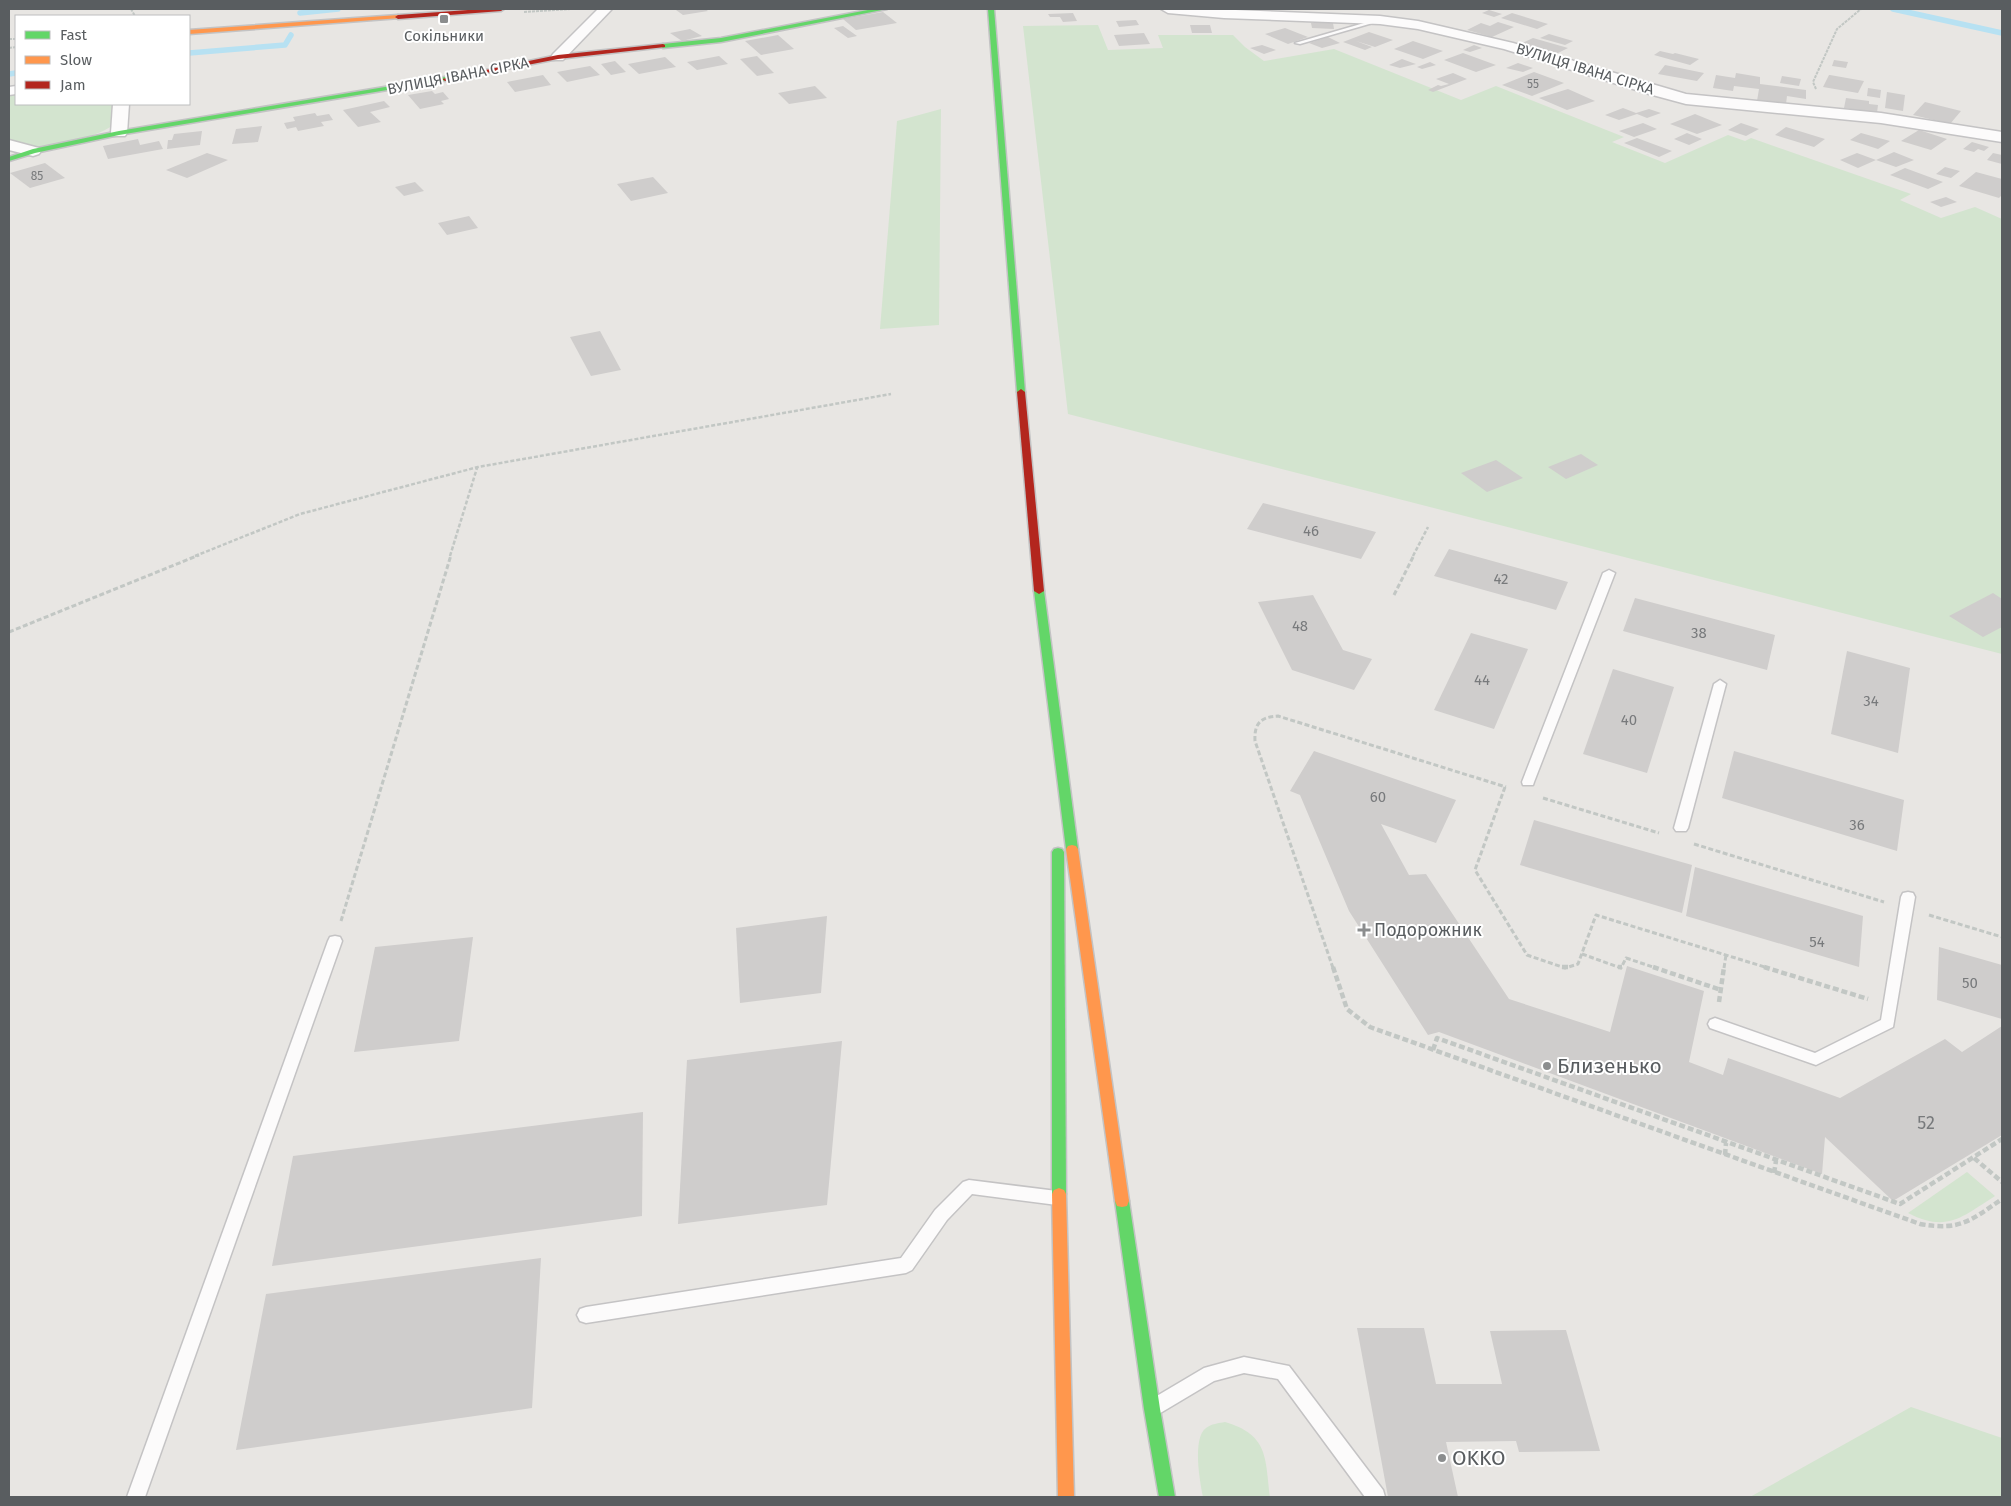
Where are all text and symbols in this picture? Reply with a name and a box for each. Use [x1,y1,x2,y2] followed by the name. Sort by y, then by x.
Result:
[438,13,450,25] marker: Сокільники
[15,15,190,105] legend
[60,26,87,44] text: Fast
[404,27,484,45] place label: Сокільники
[1514,39,1657,99] street label: ВУЛИЦЯ ІВАНА СІРКА
[60,51,92,69] text: Slow
[386,53,531,99] street label: ВУЛИЦЯ ІВАНА СІРКА
[60,76,86,94] text: Jam
[1527,77,1539,91] house number: 55
[31,169,43,183] house number: 85
[1303,522,1319,540] house number: 46
[1493,570,1509,588] house number: 42
[1292,617,1308,635] house number: 48
[1691,624,1707,642] house number: 38
[1474,671,1490,689] house number: 44
[1863,692,1879,710] house number: 34
[1621,711,1637,729] house number: 40
[1370,788,1386,806] house number: 60
[1849,816,1865,834] house number: 36
[1374,919,1482,941] place label: Подорожник
[1358,924,1370,936] marker: Подорожник
[1809,933,1825,951] house number: 54
[1962,974,1978,992] house number: 50
[1557,1053,1662,1079] place label: Близенько
[1541,1060,1553,1072] marker: Близенько
[1917,1112,1935,1134] house number: 52
[1452,1445,1506,1471] place label: OKKO
[1436,1452,1448,1464] marker: OKKO

